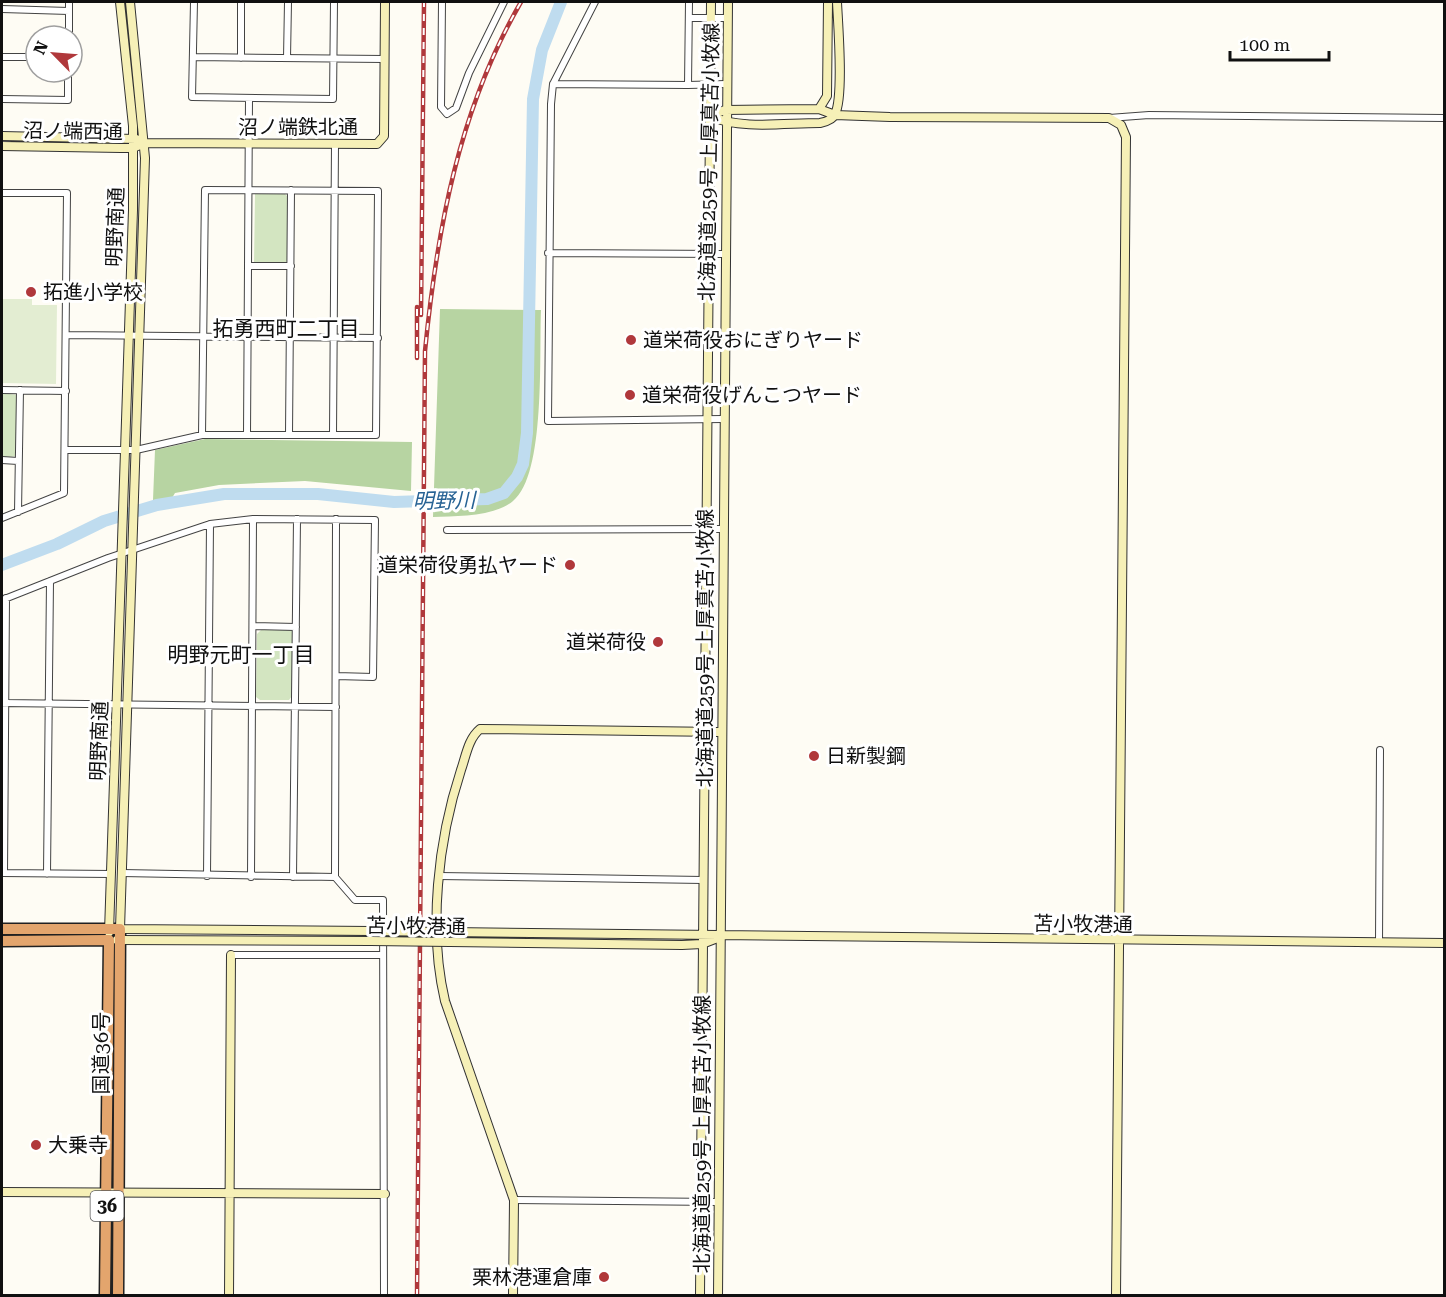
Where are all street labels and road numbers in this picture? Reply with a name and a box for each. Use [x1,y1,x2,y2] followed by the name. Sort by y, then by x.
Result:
[695,22,723,302] street label: 北海道道259号 上厚真苫小牧線
[238,115,358,139] street label: 沼ノ端鉄北通
[23,118,123,144] street label: 沼ノ端西通
[102,187,128,267] street label: 明野南通
[693,509,717,787] street label: 北海道道259号 上厚真苫小牧線
[86,701,112,781] street label: 明野南通
[1033,911,1133,937] street label: 苫小牧港通
[366,913,466,939] street label: 苫小牧港通
[690,995,714,1273] street label: 北海道道259号 上厚真苫小牧線
[89,1012,113,1094] street label: 国道36号
[90,1191,124,1221] road number: 36

